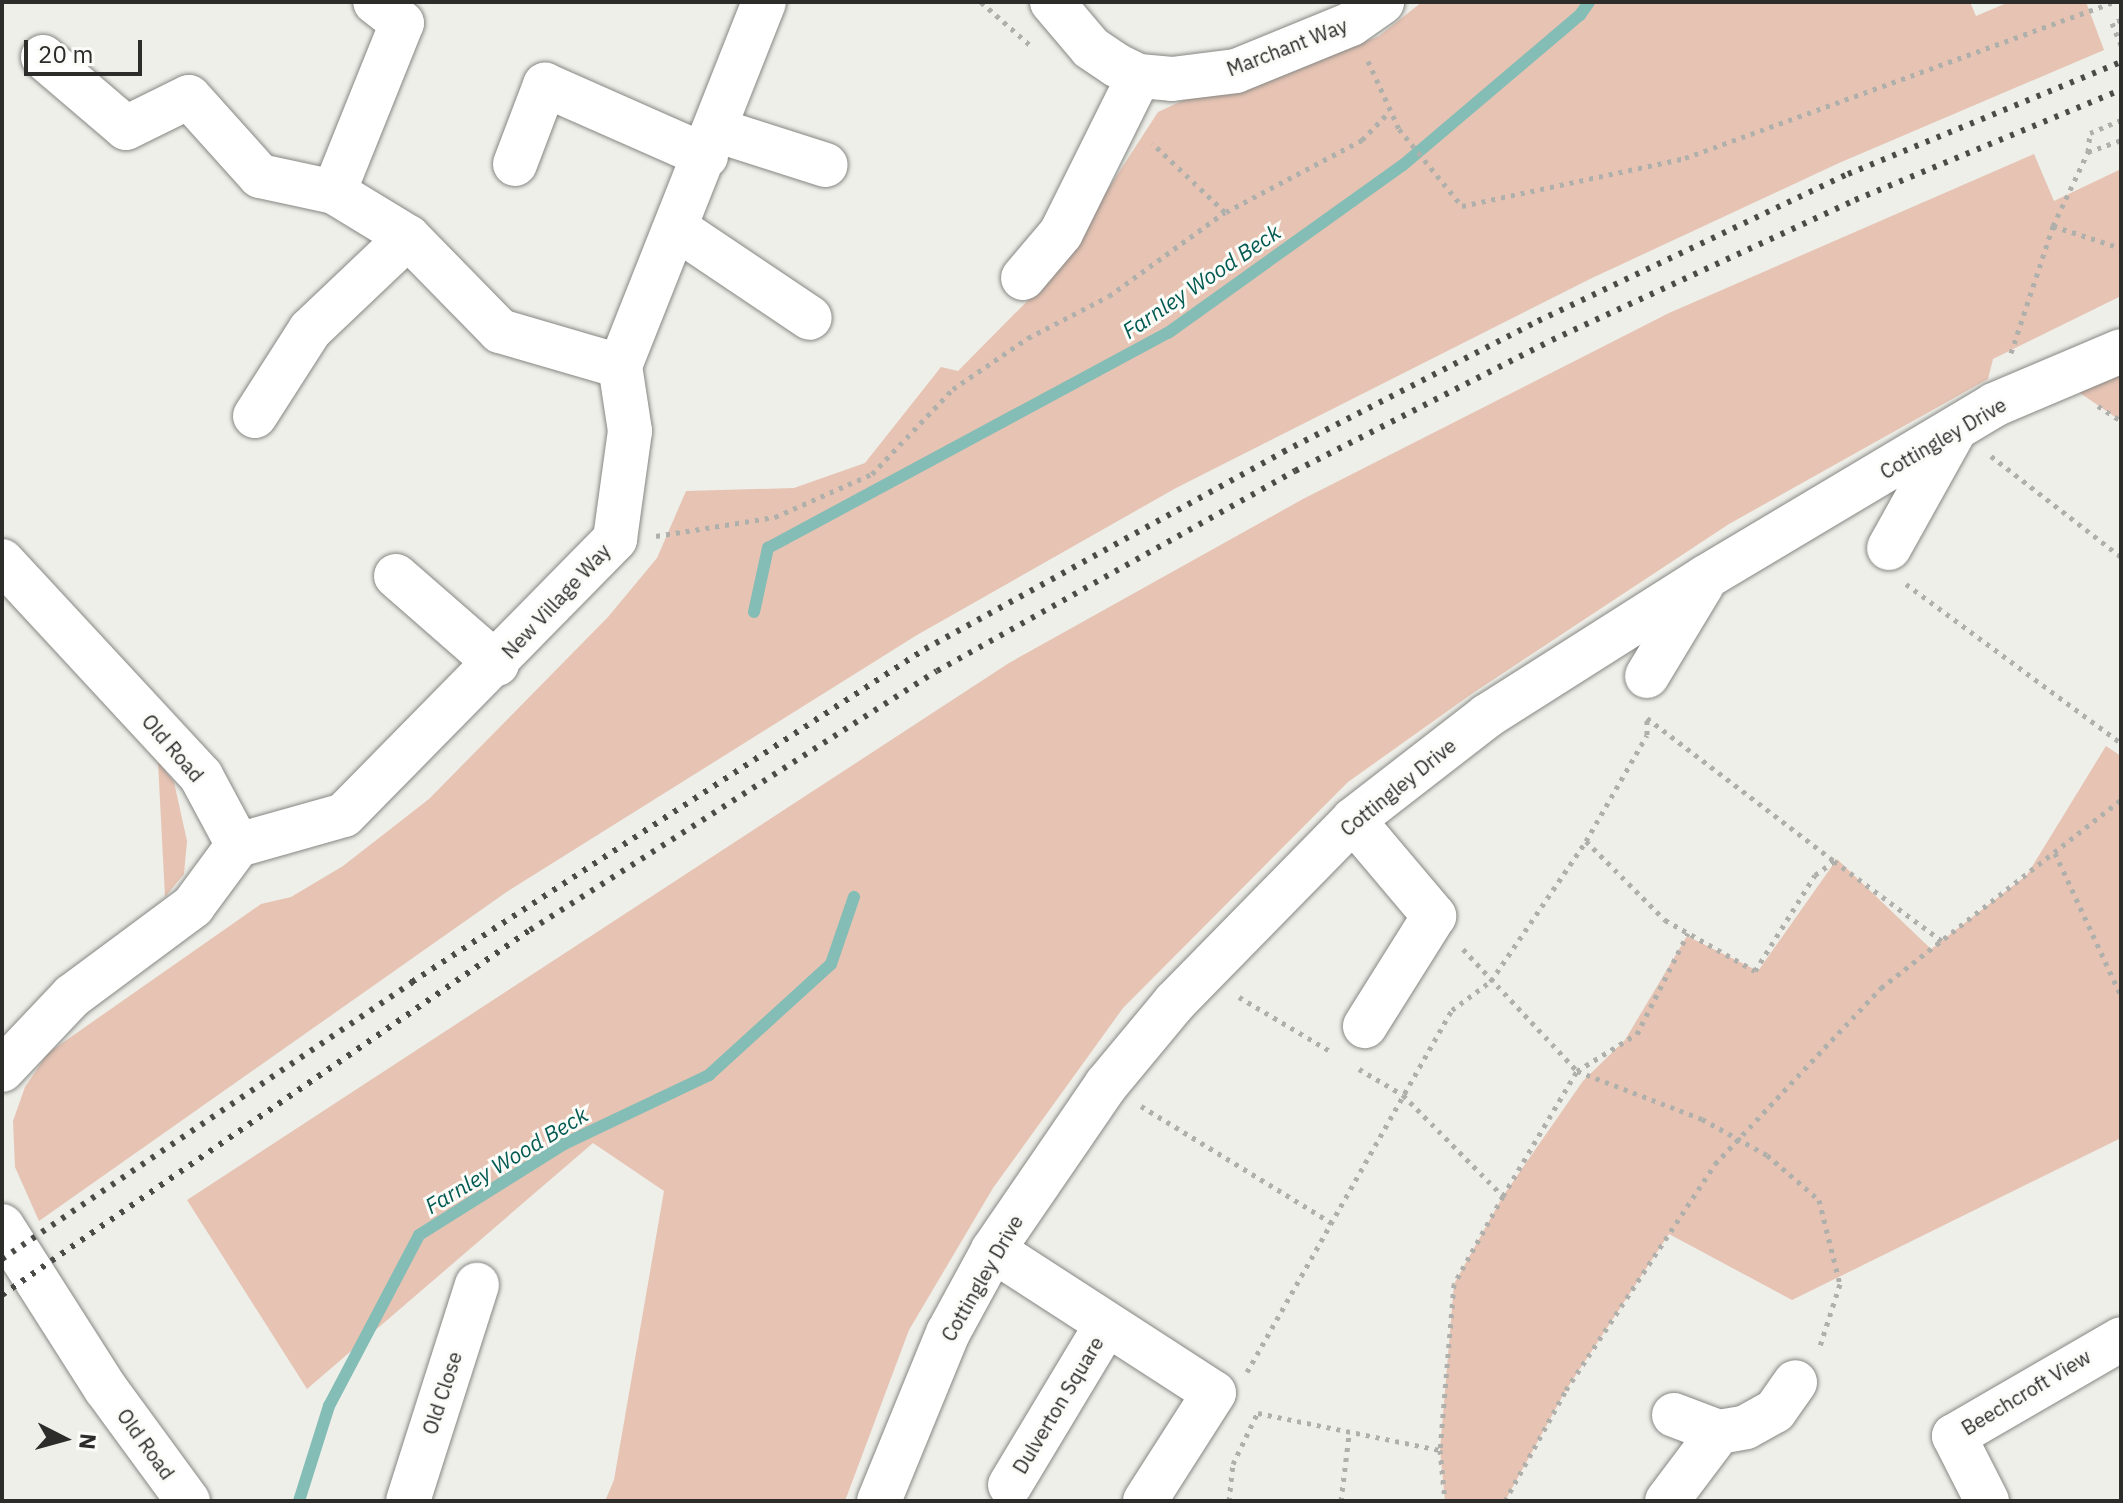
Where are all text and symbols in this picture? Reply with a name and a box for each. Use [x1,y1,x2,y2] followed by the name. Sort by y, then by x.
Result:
[1223,13,1351,81] street label: Marchant Way
[28,24,146,74] scale bar
[38,38,93,70] text: 20 m
[1117,218,1285,344] water label: Farnley Wood Beck
[1876,392,2010,484] street label: Cottingley Drive
[497,539,615,663] street label: New Village Way
[137,709,209,787] street label: Old Road
[1335,733,1461,841] street label: Cottingley Drive
[420,1101,592,1219] water label: Farnley Wood Beck
[936,1211,1028,1345] street label: Cottingley Drive
[1008,1332,1108,1478] street label: Dulverton Square
[1957,1344,2095,1440] street label: Beechcroft View
[417,1349,467,1437] street label: Old Close
[24,1399,104,1479] north arrow
[112,1404,180,1484] street label: Old Road
[73,1432,104,1451] text: N

